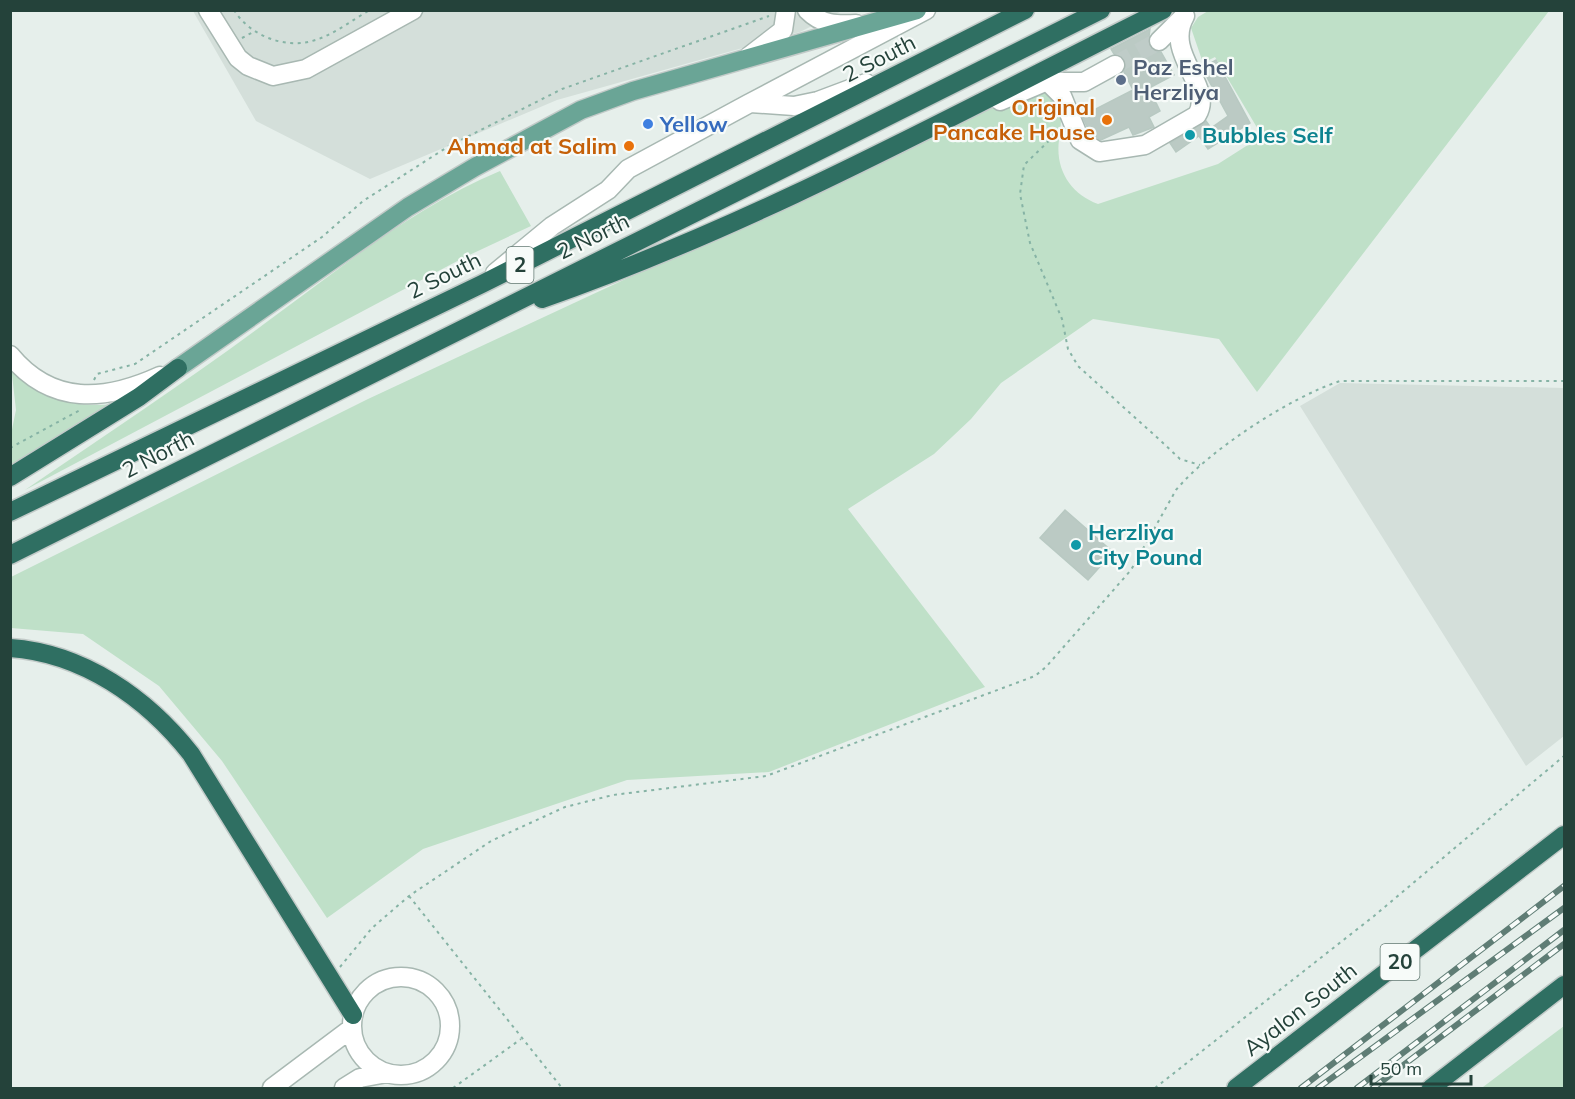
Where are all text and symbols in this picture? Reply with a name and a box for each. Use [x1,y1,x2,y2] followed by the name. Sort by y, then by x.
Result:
[838,28,920,88] street label: 2 South
[1133,53,1233,106] place label: Paz Eshel Herzliya
[1114,73,1128,87] marker: Paz Eshel Herzliya
[933,93,1095,146] place label: Original Pancake House
[659,110,728,138] place label: Yellow
[1100,113,1114,127] marker: Original Pancake House
[641,117,655,131] marker: Yellow
[1202,121,1333,149] place label: Bubbles Self
[1183,128,1197,142] marker: Bubbles Self
[447,132,617,160] place label: Ahmad at Salim
[622,139,636,153] marker: Ahmad at Salim
[552,207,634,265] street label: 2 North
[403,245,485,305] street label: 2 South
[506,247,534,283] road number: 2
[117,424,199,484] street label: 2 North
[1088,518,1202,571] place label: Herzliya City Pound
[1069,538,1083,552] marker: Herzliya City Pound
[1380,944,1420,980] road number: 20
[1238,956,1362,1062] street label: Ayalon South
[1371,1048,1472,1086] scale bar
[1380,1057,1422,1080] text: 50 m

